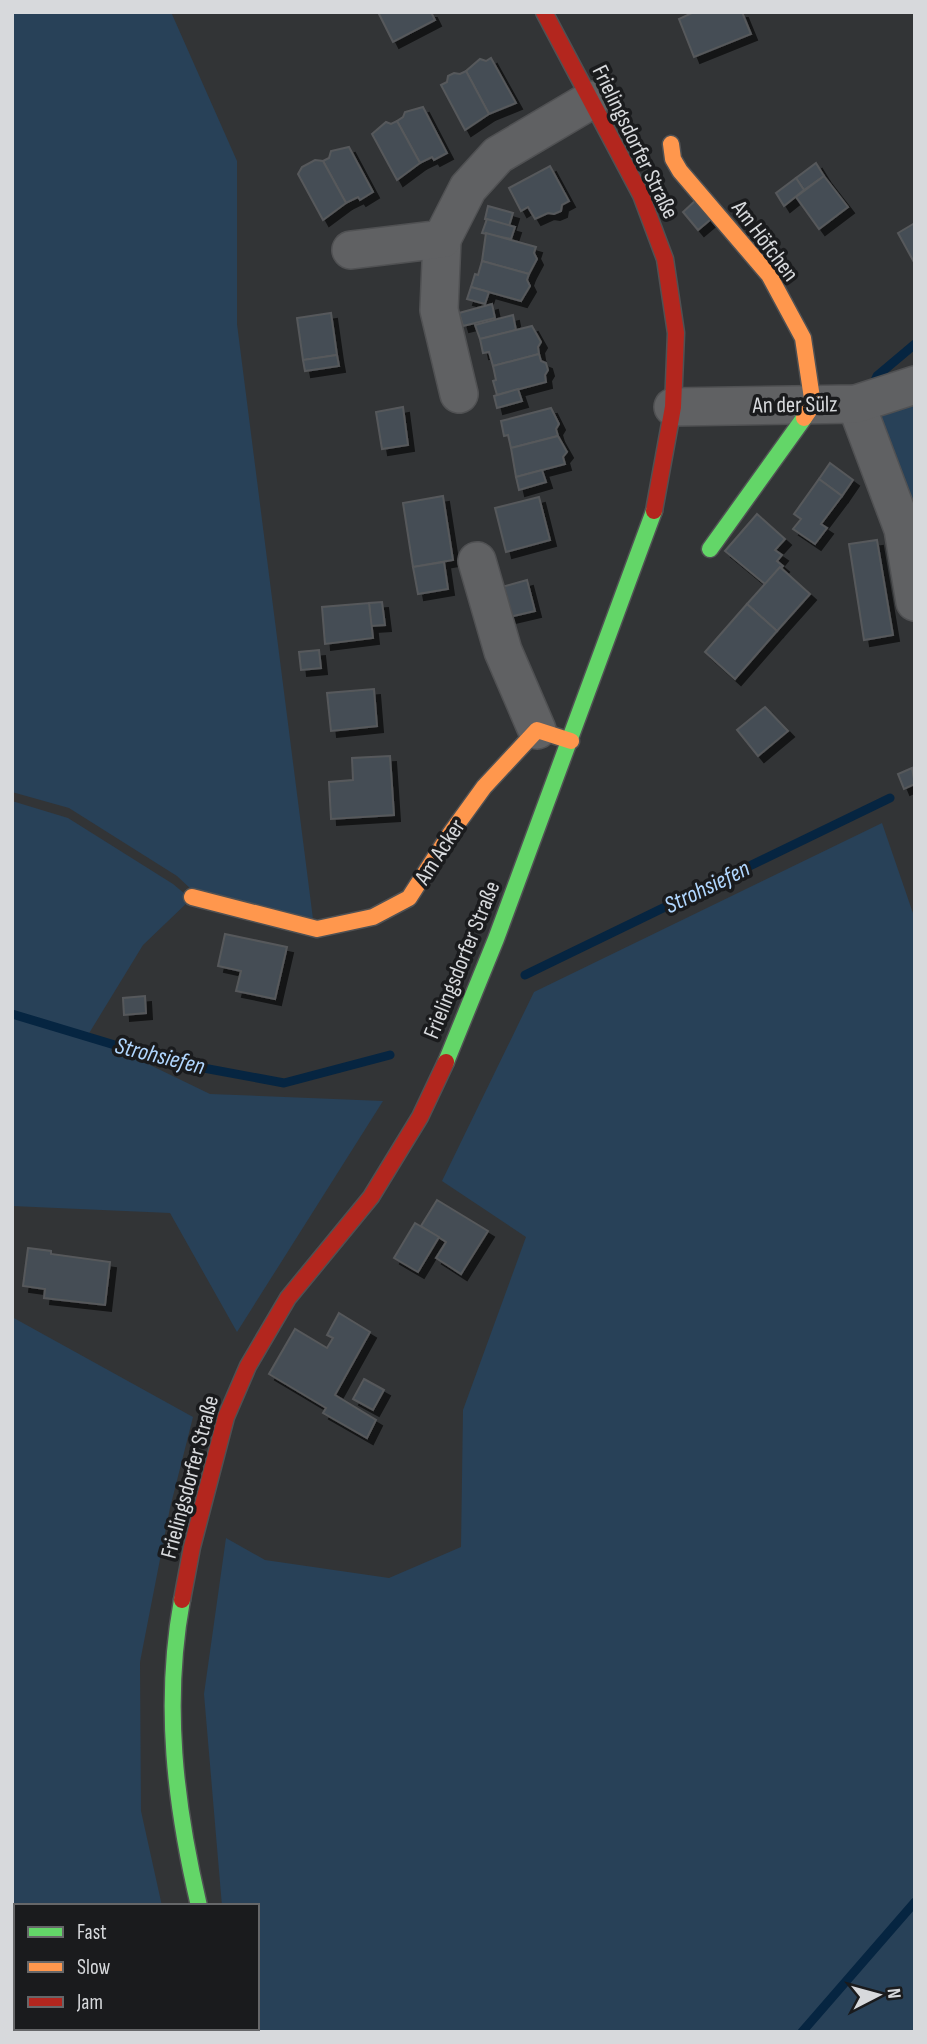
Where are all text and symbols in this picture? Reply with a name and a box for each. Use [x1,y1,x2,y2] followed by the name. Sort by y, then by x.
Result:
[586,61,684,223] street label: Frielingsdorfer Straße
[725,194,805,287] street label: Am Höfchen
[751,390,838,420] street label: An der Sülz
[408,814,472,891] street label: Am Acker
[660,854,754,920] water label: Strohsiefen
[418,877,506,1043] street label: Frielingsdorfer Straße
[112,1031,208,1081] water label: Strohsiefen
[155,1392,225,1562] street label: Frielingsdorfer Straße
[14,1904,259,2030] legend
[77,1920,107,1945] text: Fast
[77,1955,111,1980] text: Slow
[843,1960,913,2030] north arrow
[881,1987,905,2000] text: N
[76,1990,103,2015] text: Jam

